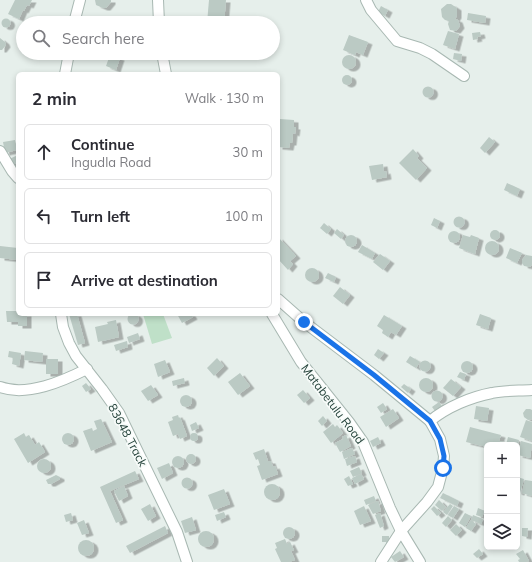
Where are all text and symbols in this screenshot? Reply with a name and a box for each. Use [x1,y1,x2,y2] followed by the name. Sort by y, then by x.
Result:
[16,16,280,60] search box
[30,27,52,49] icon: search
[62,29,144,48] text: Search here
[32,88,77,109] text: 2 min
[185,90,264,106] text: Walk · 130 m
[71,135,134,154] text: Continue
[33,141,55,163] icon: ahead
[233,144,263,160] text: 30 m
[71,154,151,170] text: Ingudla Road
[33,205,55,227] icon: left
[71,207,130,226] text: Turn left
[225,208,263,224] text: 100 m
[33,269,55,291] icon: arrive
[71,271,218,290] text: Arrive at destination
[295,313,313,331] route end
[298,361,368,447] street label: Matabetulu Road
[105,401,151,470] street label: 83648 Track
[484,442,520,550] map controls
[484,442,520,478] button: +
[434,459,452,477] route start
[484,478,520,514] button: −
[484,514,520,550] button: layers

